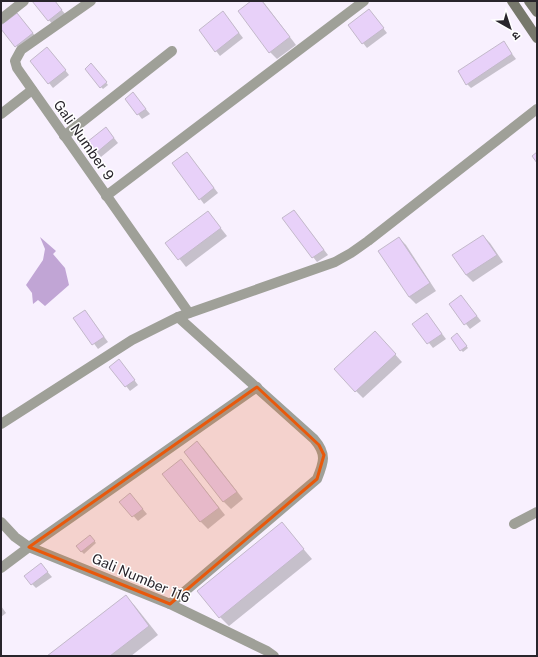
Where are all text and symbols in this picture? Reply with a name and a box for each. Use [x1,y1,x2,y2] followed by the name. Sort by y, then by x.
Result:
[490,8,530,48] north arrow
[510,29,523,43] text: उ
[51,97,118,183] street label: Gali Number 9
[89,550,193,606] street label: Gali Number 116

